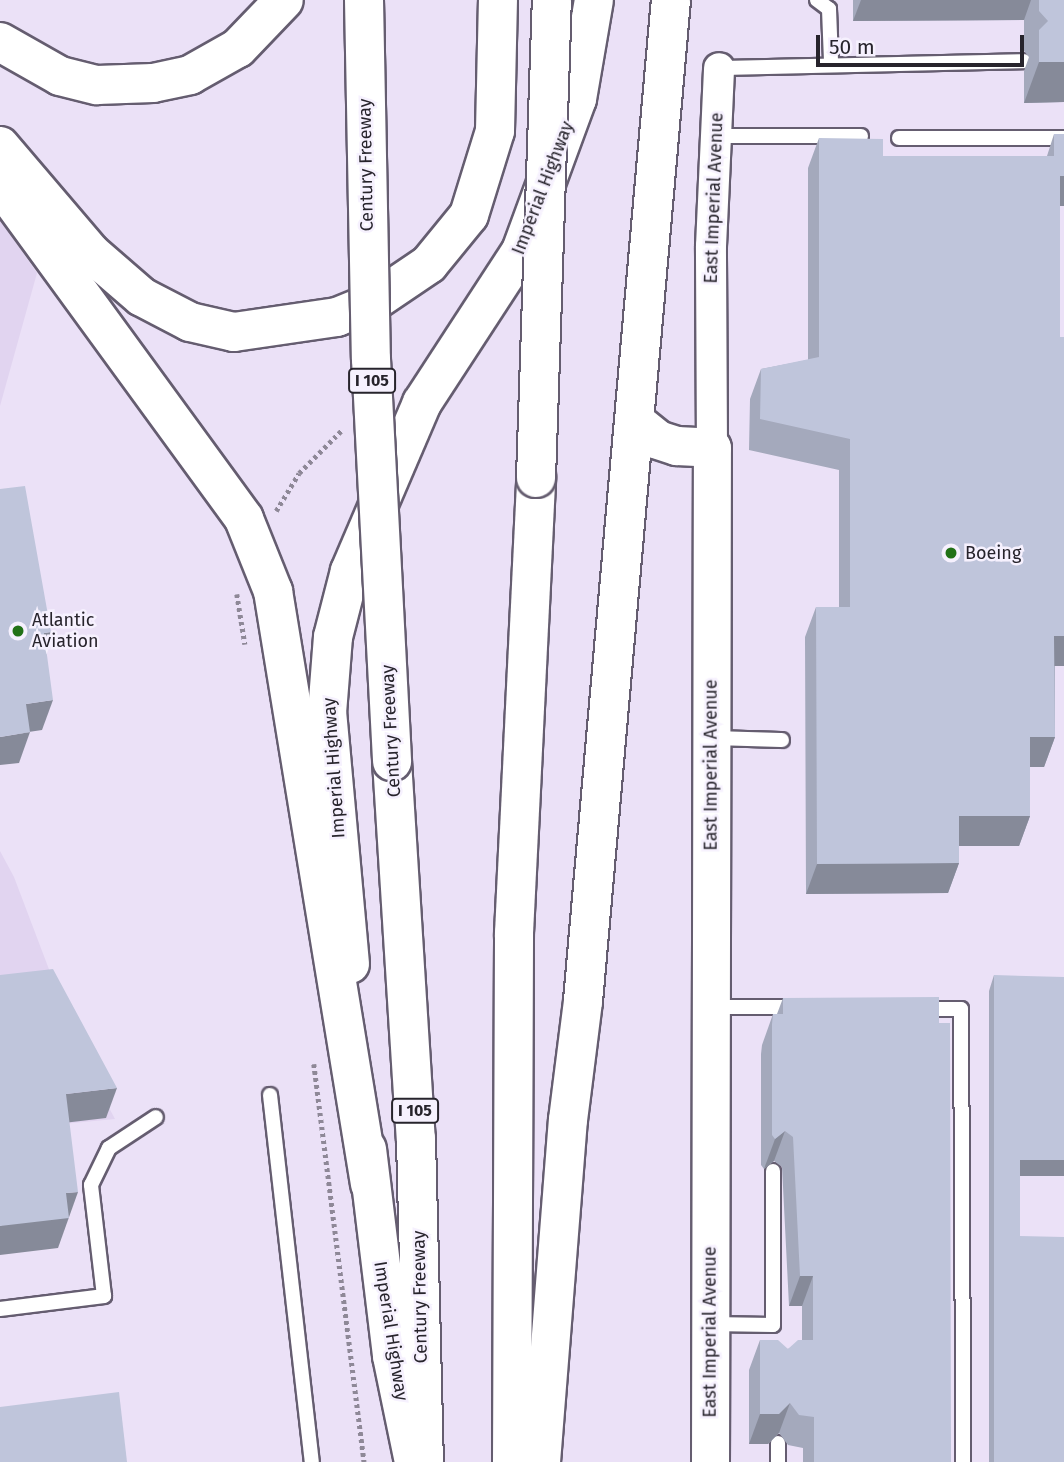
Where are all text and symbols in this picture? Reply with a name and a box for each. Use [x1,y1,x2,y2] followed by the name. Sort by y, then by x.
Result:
[819,21,1027,65] scale bar
[829,34,875,60] text: 50 m
[354,98,378,232] street label: Century Freeway
[700,112,728,284] street label: East Imperial Avenue
[508,118,578,258] street label: Imperial Highway
[348,368,396,394] road number: I 105
[965,542,1021,564] place label: Boeing
[943,545,959,561] marker: Boeing
[32,610,99,652] place label: Atlantic Aviation
[10,623,26,639] marker: Atlantic Aviation
[377,664,405,798] street label: Century Freeway
[700,679,722,851] street label: East Imperial Avenue
[318,697,350,839] street label: Imperial Highway
[390,1098,440,1124] road number: I 105
[408,1230,432,1364] street label: Century Freeway
[699,1246,721,1418] street label: East Imperial Avenue
[369,1260,413,1402] street label: Imperial Highway

